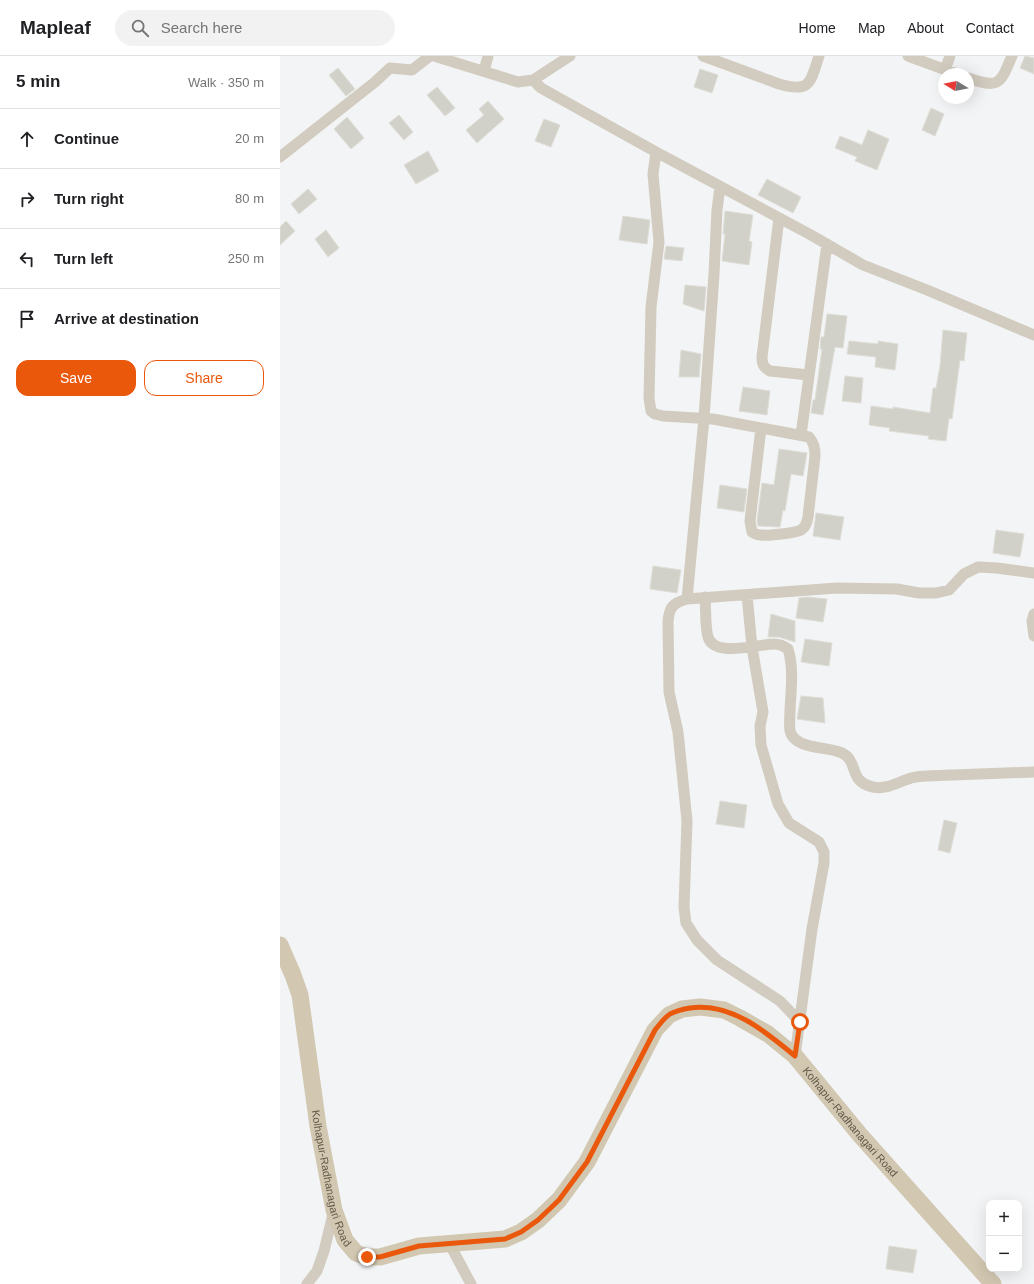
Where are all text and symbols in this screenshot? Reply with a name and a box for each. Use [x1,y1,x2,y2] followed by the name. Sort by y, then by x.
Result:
[115,10,395,46] search box
[20,17,91,38] text: Mapleaf
[129,17,151,39] icon: search
[161,19,242,36] text: Search here
[799,20,836,36] text: Home
[858,20,885,36] text: Map
[907,20,944,36] text: About
[966,20,1014,36] text: Contact
[938,68,974,104] north arrow
[16,72,60,91] text: 5 min
[188,75,264,90] text: Walk · 350 m
[16,128,38,150] icon: ahead
[54,130,119,147] text: Continue
[235,131,264,146] text: 20 m
[16,188,38,210] icon: right
[54,190,124,207] text: Turn right
[235,191,264,206] text: 80 m
[16,248,38,270] icon: left
[54,250,113,267] text: Turn left
[228,251,264,266] text: 250 m
[16,308,38,330] icon: arrive
[54,310,199,327] text: Arrive at destination
[16,360,136,396] button: Save
[144,360,264,396] button: Share
[791,1013,809,1031] route start
[800,1064,900,1179] street label: Kolhapur-Radhanagari Road
[310,1109,354,1249] street label: Kolhapur-Radhanagari Road
[986,1200,1022,1272] map controls
[986,1200,1022,1236] button: +
[986,1236,1022,1272] button: −
[358,1248,376,1266] route end

